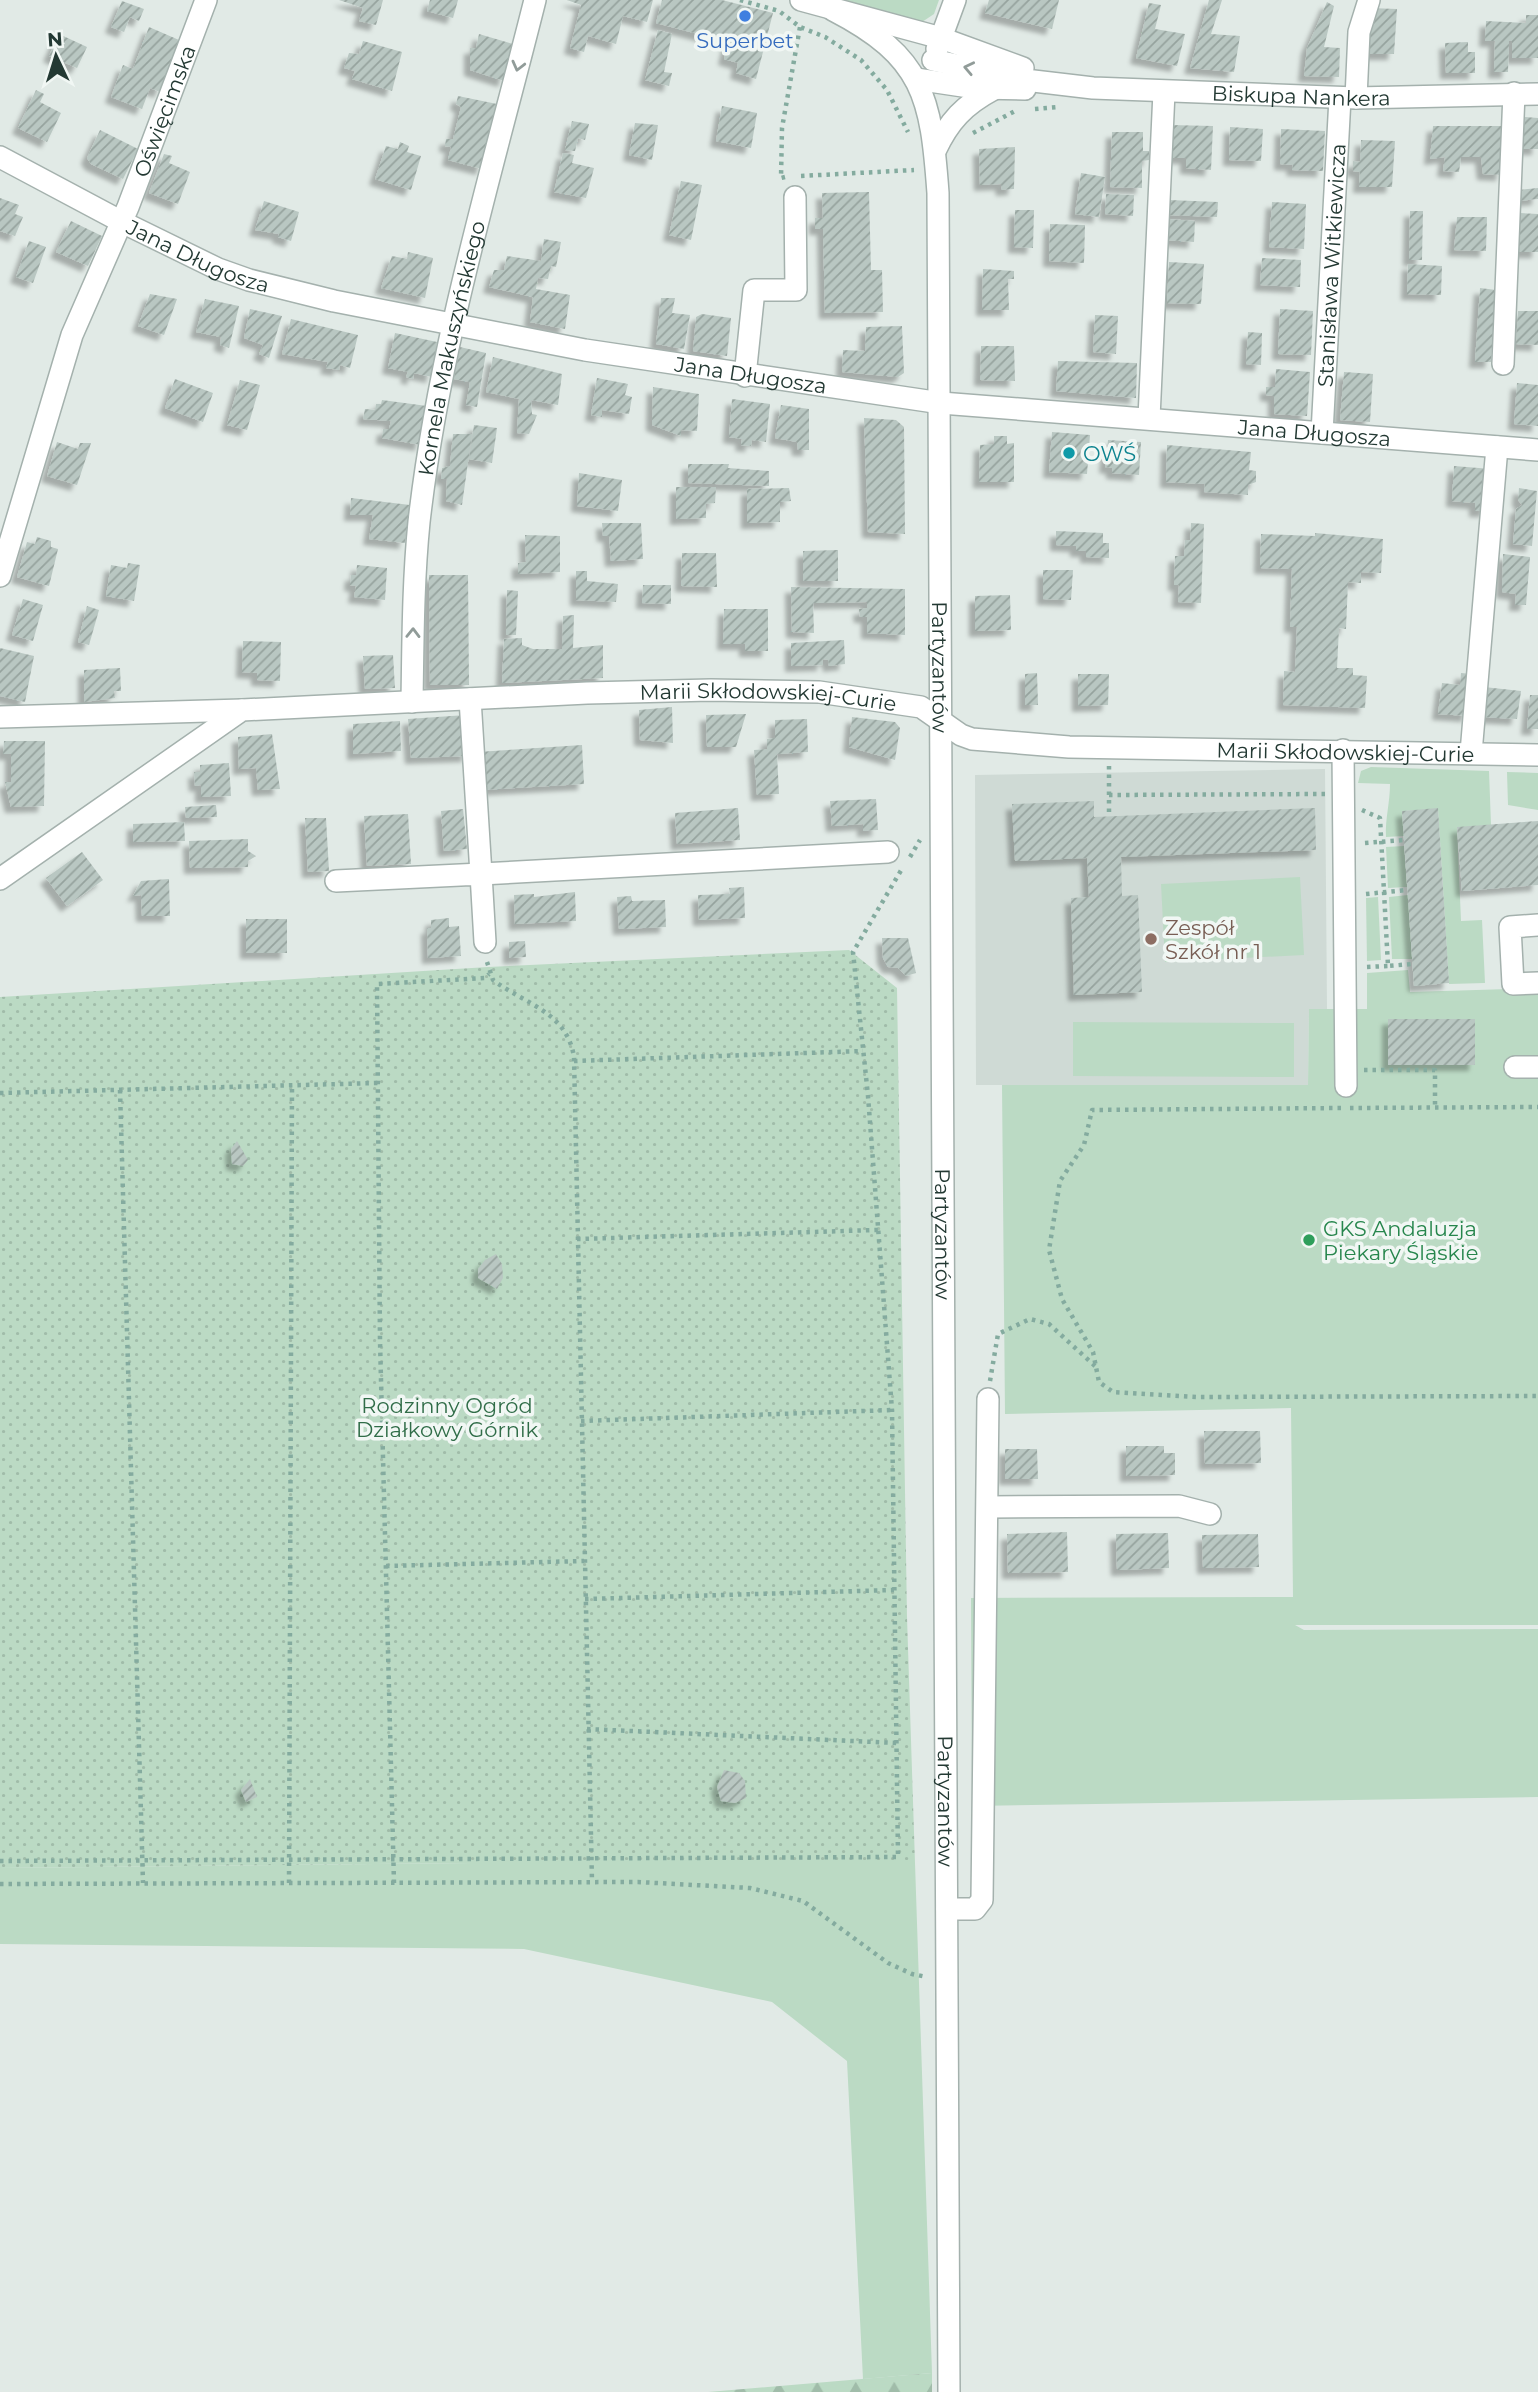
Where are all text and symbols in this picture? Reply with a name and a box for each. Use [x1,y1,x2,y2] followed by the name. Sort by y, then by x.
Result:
[737,8,753,24] marker: Superbet
[21,21,91,91] north arrow
[46,28,63,52] text: N
[696,28,794,53] place label: Superbet
[128,41,200,180] street label: Oświęcimska
[512,60,526,72] one-way arrow
[963,61,975,76] one-way arrow
[1211,80,1391,111] street label: Biskupa Nankera
[1312,143,1350,388] street label: Stanisława Witkiewicza
[122,213,272,297] street label: Jana Długosza
[413,218,490,478] street label: Kornela Makuszyńskiego
[672,351,829,398] street label: Jana Długosza
[1236,414,1392,451] street label: Jana Długosza
[1083,441,1136,466] place label: OWŚ
[1061,445,1077,461] marker: OWŚ
[928,601,953,734] street label: Partyzantów
[405,628,421,638] one-way arrow
[639,677,898,716] street label: Marii Skłodowskiej-Curie
[1216,737,1474,766] street label: Marii Skłodowskiej-Curie
[1165,915,1261,964] place label: Zespół Szkół nr 1
[1143,931,1159,947] marker: Zespół Szkół nr 1
[930,1168,956,1301] street label: Partyzantów
[1323,1216,1478,1265] place label: GKS Andaluzja Piekary Śląskie
[1301,1232,1317,1248] marker: GKS Andaluzja Piekary Śląskie
[356,1393,539,1442] park label: Rodzinny Ogród Działkowy Górnik
[933,1735,959,1868] street label: Partyzantów

